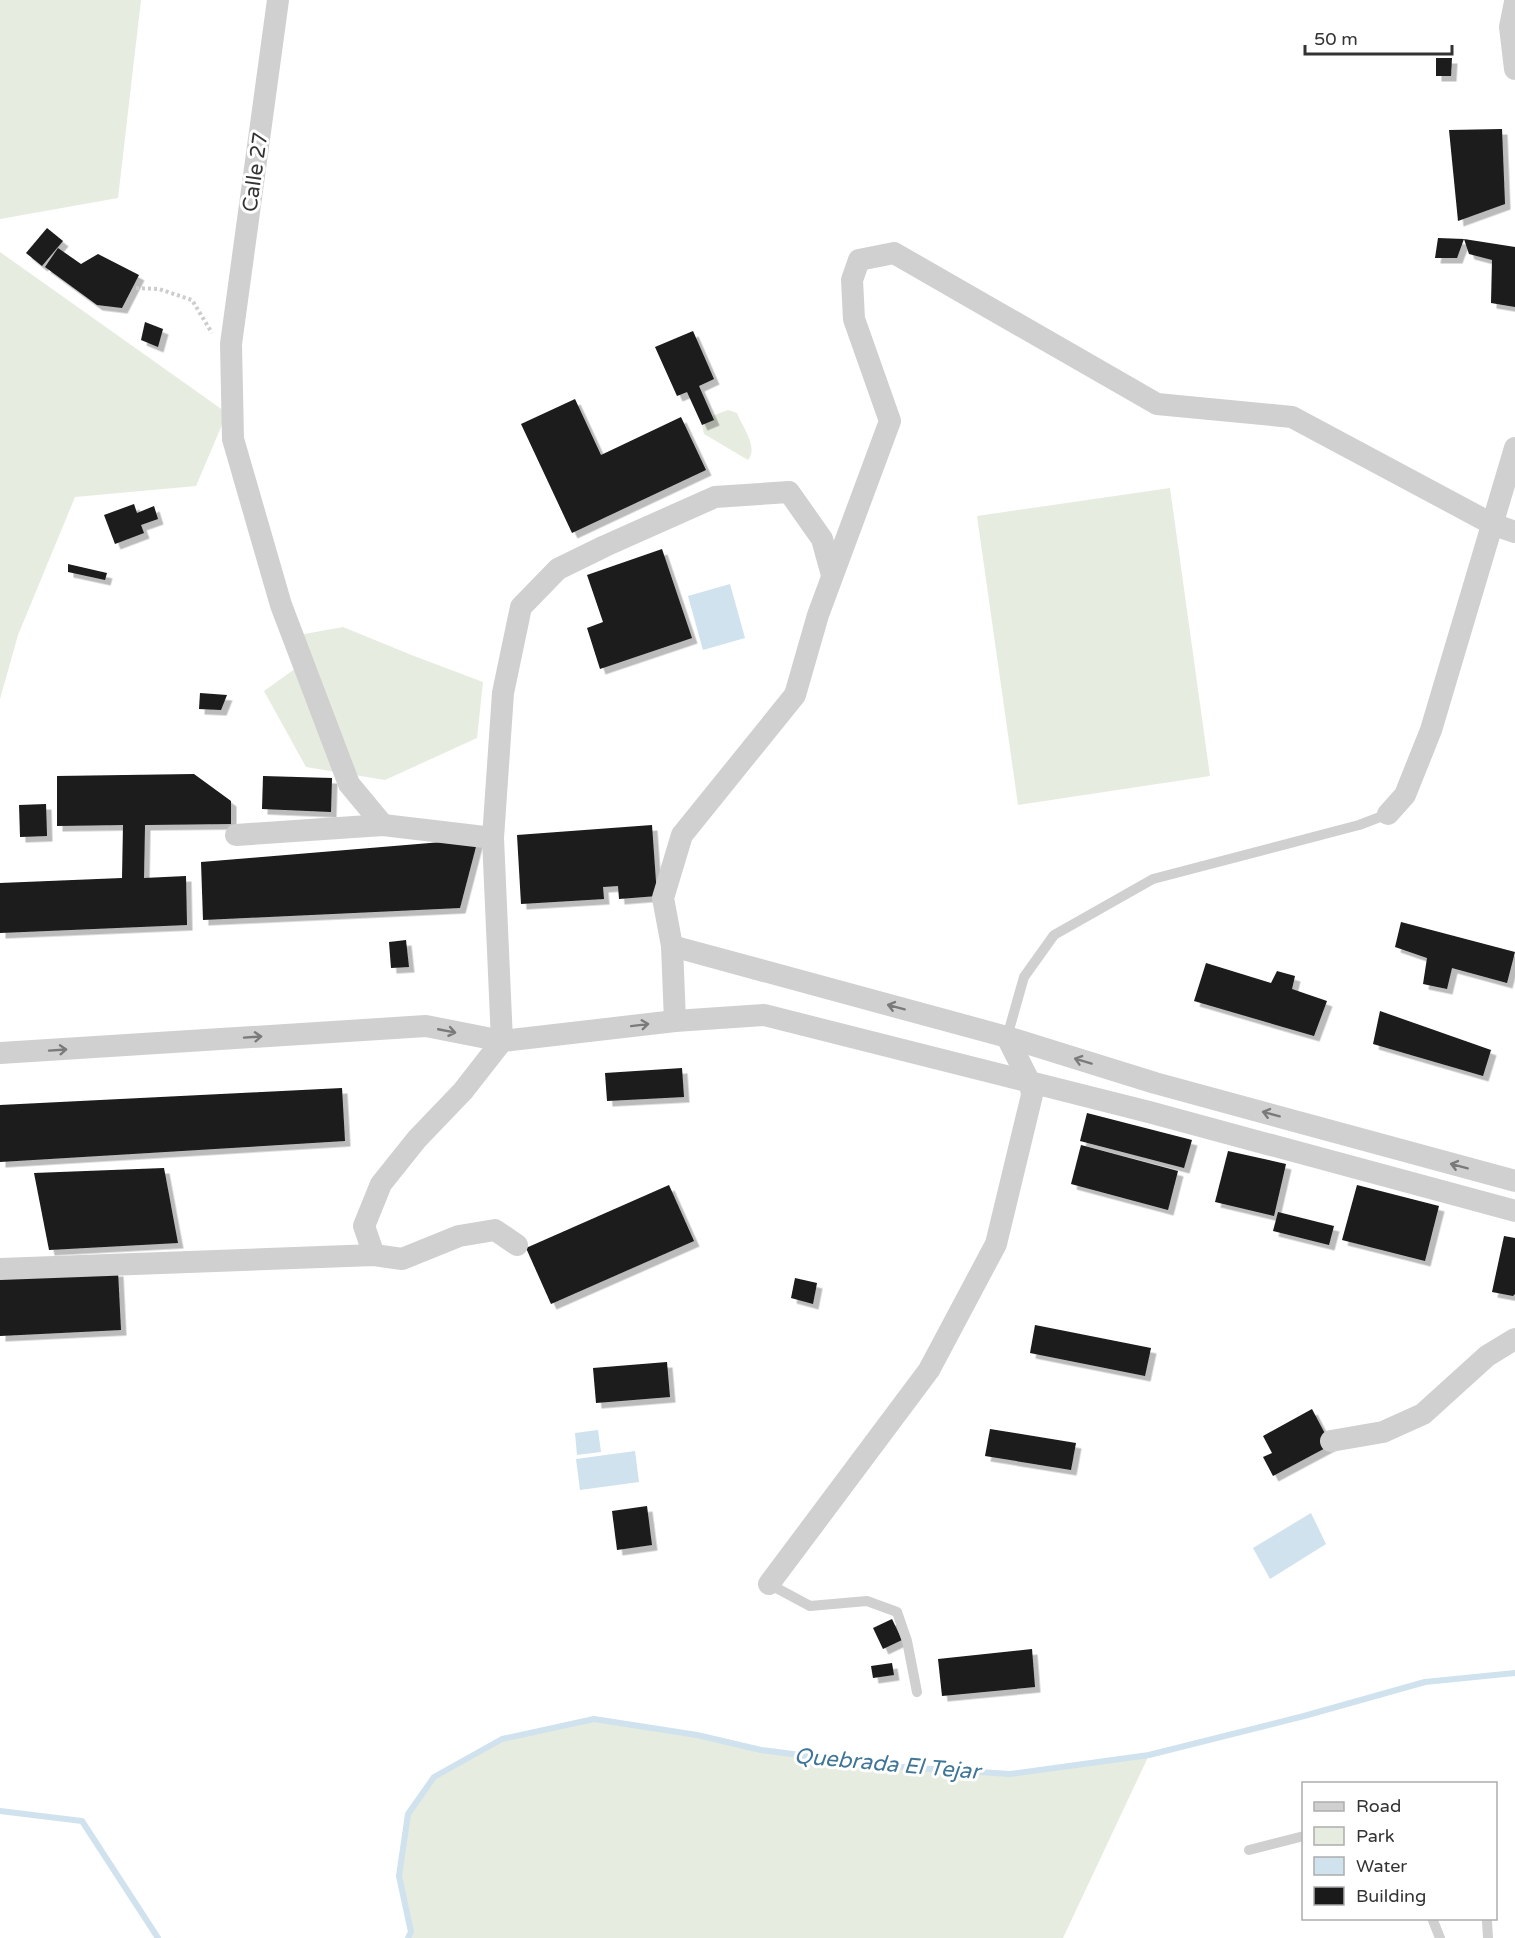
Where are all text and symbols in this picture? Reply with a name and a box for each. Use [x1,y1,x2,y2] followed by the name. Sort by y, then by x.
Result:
[1305,18,1452,56] scale bar
[1314,28,1358,50] text: 50 m
[238,130,273,214] street label: Calle 27
[887,1001,906,1012] one-way arrow
[630,1020,650,1031] one-way arrow
[437,1026,457,1037] one-way arrow
[243,1032,262,1043] one-way arrow
[48,1044,68,1055] one-way arrow
[1074,1054,1093,1065] one-way arrow
[1261,1108,1280,1120] one-way arrow
[1449,1160,1468,1171] one-way arrow
[793,1743,983,1785] water label: Quebrada El Tejar
[1302,1782,1497,1920] legend
[1356,1795,1401,1817] text: Road
[1356,1825,1395,1847] text: Park
[1356,1855,1407,1877] text: Water
[1356,1885,1426,1907] text: Building

